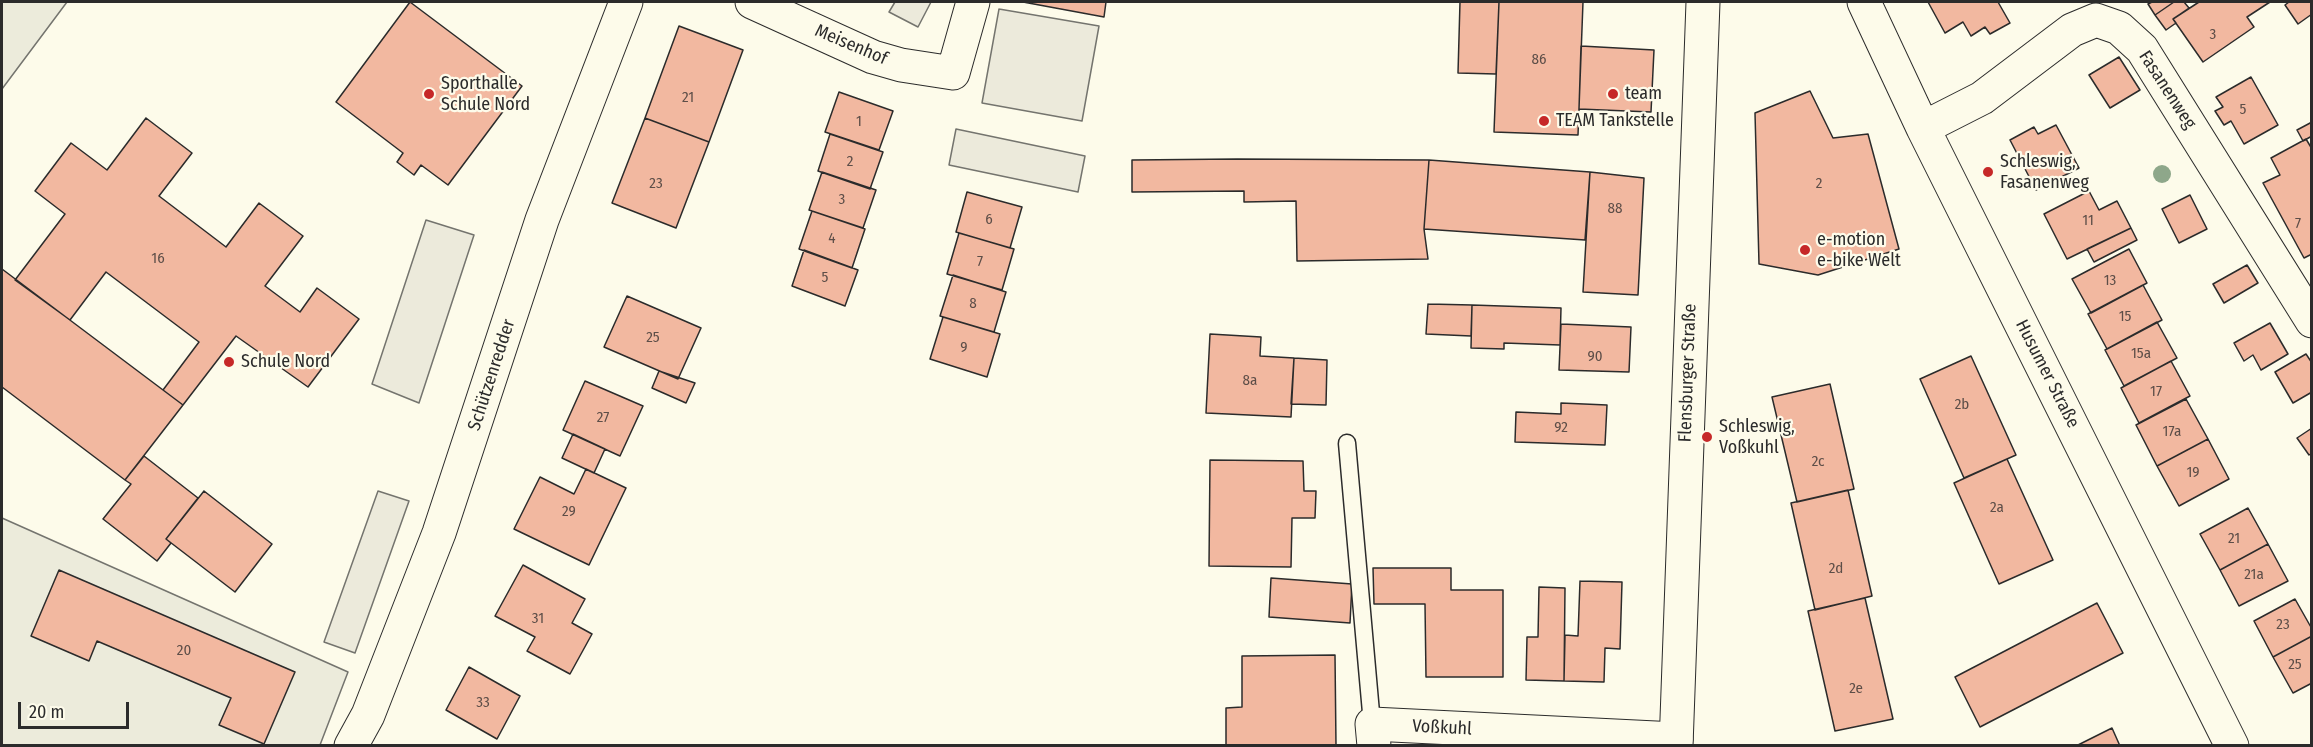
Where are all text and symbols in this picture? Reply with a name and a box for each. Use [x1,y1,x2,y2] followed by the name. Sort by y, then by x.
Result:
[811,20,891,70] street label: Meisenhof
[2210,26,2216,44] house number: 3
[2134,47,2200,133] street label: Fasanenweg
[1532,51,1546,69] house number: 86
[441,73,530,116] place label: Sporthalle Schule Nord
[1625,83,1662,105] place label: team
[422,87,436,101] marker: Sporthalle Schule Nord
[1606,87,1620,101] marker: team
[682,89,694,107] house number: 21
[2240,101,2246,119] house number: 5
[1556,110,1674,132] place label: TEAM Tankstelle
[856,113,862,131] house number: 1
[1537,114,1551,128] marker: TEAM Tankstelle
[2000,151,2089,194] place label: Schleswig, Fasanenweg
[847,153,853,171] house number: 2
[1981,165,1995,179] marker: Schleswig, Fasanenweg
[649,175,663,193] house number: 23
[1816,175,1822,193] house number: 2
[839,191,845,209] house number: 3
[1608,200,1622,218] house number: 88
[985,211,993,229] house number: 6
[2082,212,2094,230] house number: 11
[2295,215,2301,233] house number: 7
[1817,229,1901,272] place label: e-motion e-bike Welt
[828,230,836,248] house number: 4
[1798,243,1812,257] marker: e-motion e-bike Welt
[151,250,165,268] house number: 16
[977,253,983,271] house number: 7
[822,269,828,287] house number: 5
[2104,272,2116,290] house number: 13
[969,295,977,313] house number: 8
[1675,303,1701,443] street label: Flensburger Straße
[2119,308,2131,326] house number: 15
[2010,316,2084,432] street label: Husumer Straße
[464,317,520,433] street label: Schützenredder
[646,329,660,347] house number: 25
[960,339,968,357] house number: 9
[2131,345,2151,363] house number: 15a
[1587,348,1603,366] house number: 90
[241,351,330,373] place label: Schule Nord
[222,355,236,369] marker: Schule Nord
[1243,372,1257,390] house number: 8a
[2150,383,2162,401] house number: 17
[1955,396,1969,414] house number: 2b
[597,409,609,427] house number: 27
[1719,416,1795,458] place label: Schleswig, Voßkuhl
[1554,419,1568,437] house number: 92
[2163,423,2181,441] house number: 17a
[1700,430,1714,444] marker: Schleswig, Voßkuhl
[1812,453,1824,471] house number: 2c
[2186,464,2200,482] house number: 19
[1990,499,2004,517] house number: 2a
[562,503,576,521] house number: 29
[2228,530,2240,548] house number: 21
[1829,560,1843,578] house number: 2d
[2244,566,2264,584] house number: 21a
[532,610,544,628] house number: 31
[2276,616,2290,634] house number: 23
[177,642,191,660] house number: 20
[2288,656,2302,674] house number: 25
[1849,680,1863,698] house number: 2e
[21,690,132,728] scale bar
[476,694,490,712] house number: 33
[29,701,64,723] text: 20 m
[1412,716,1472,740] street label: Voßkuhl

